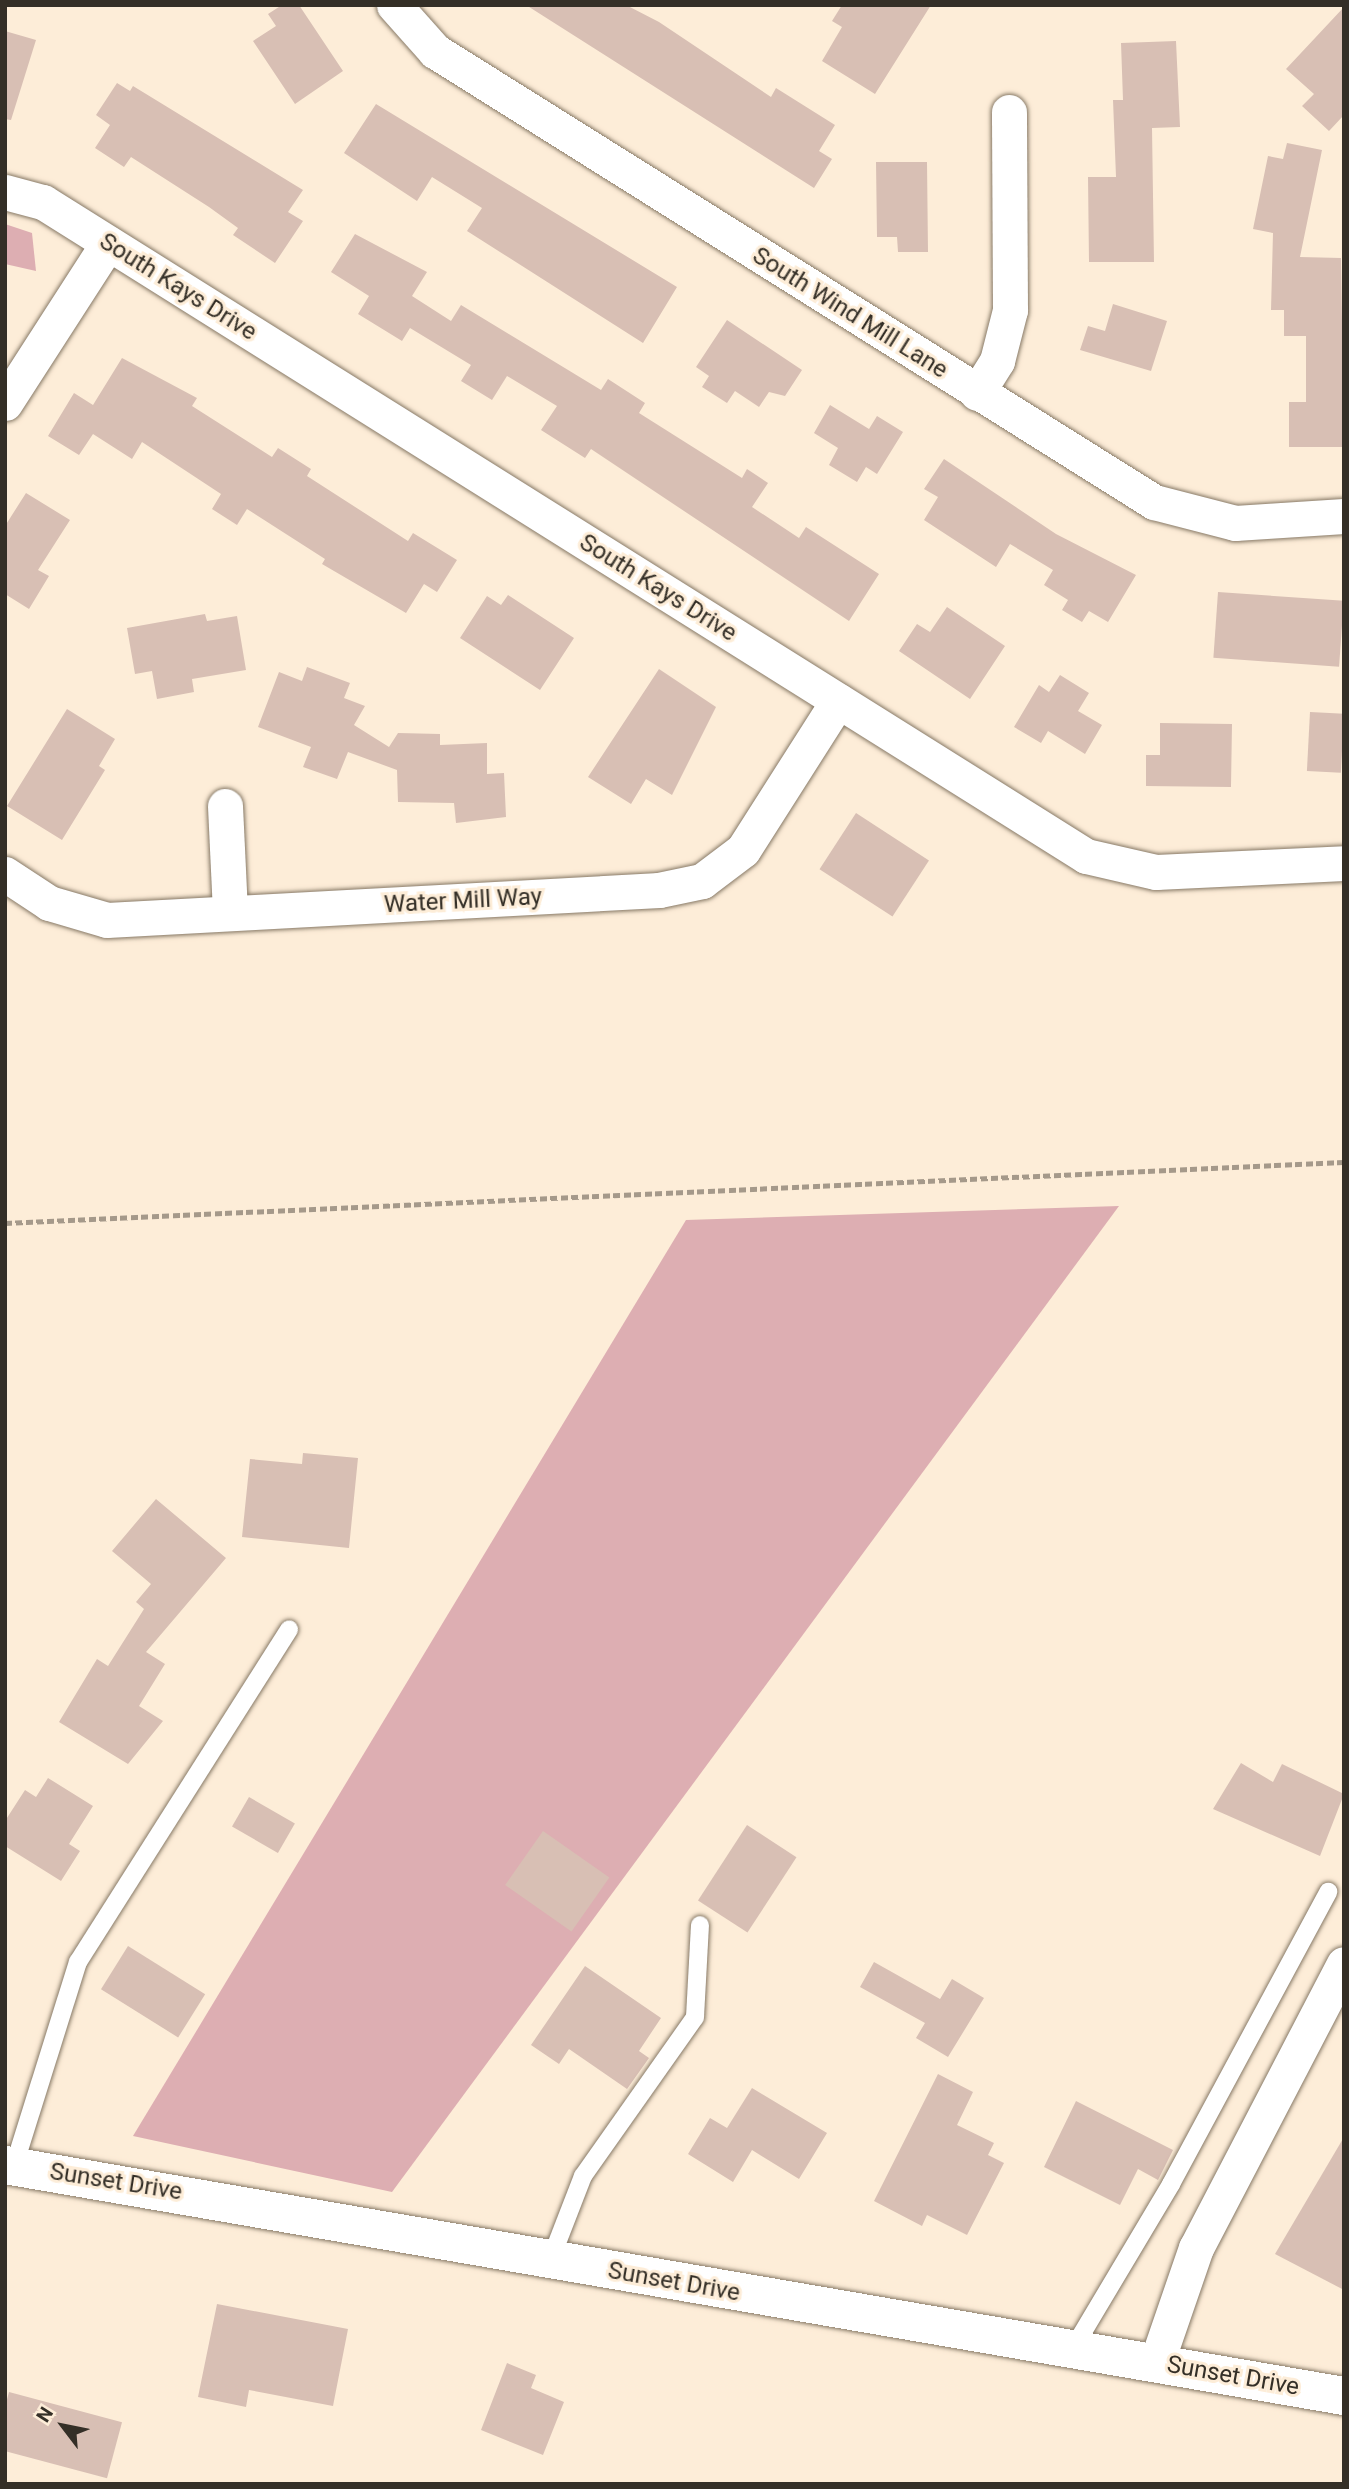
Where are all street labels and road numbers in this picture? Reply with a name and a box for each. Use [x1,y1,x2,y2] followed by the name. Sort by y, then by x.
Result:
[94,227,262,347] street label: South Kays Drive
[747,241,953,385] street label: South Wind Mill Lane
[574,528,742,648] street label: South Kays Drive
[383,882,543,920] street label: Water Mill Way
[48,2157,184,2207] street label: Sunset Drive
[606,2256,742,2308] street label: Sunset Drive
[1165,2350,1301,2402] street label: Sunset Drive

